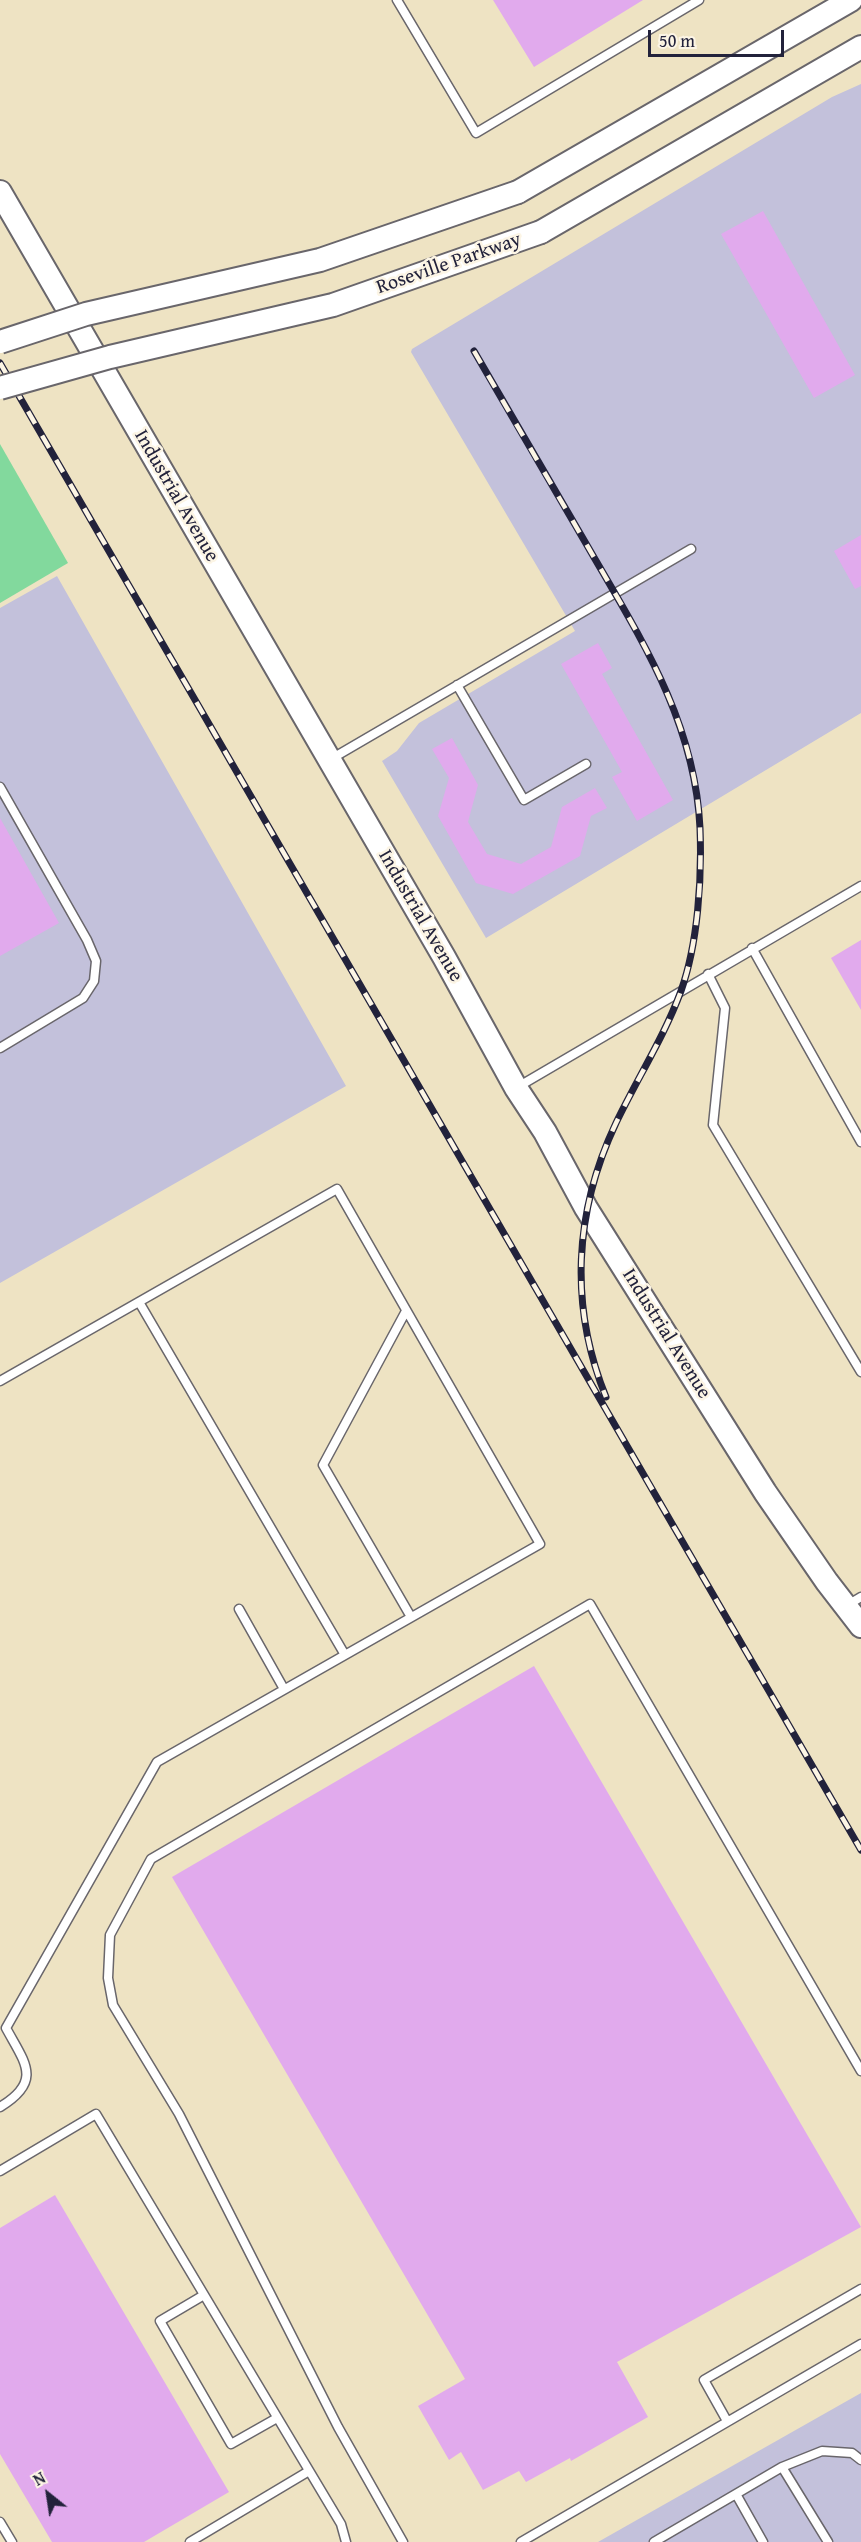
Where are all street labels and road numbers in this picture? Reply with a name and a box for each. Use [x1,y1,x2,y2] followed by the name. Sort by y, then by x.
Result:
[373,228,525,300] street label: Roseville Parkway
[128,426,224,566] street label: Industrial Avenue
[372,846,468,986] street label: Industrial Avenue
[616,1265,716,1403] street label: Industrial Avenue

